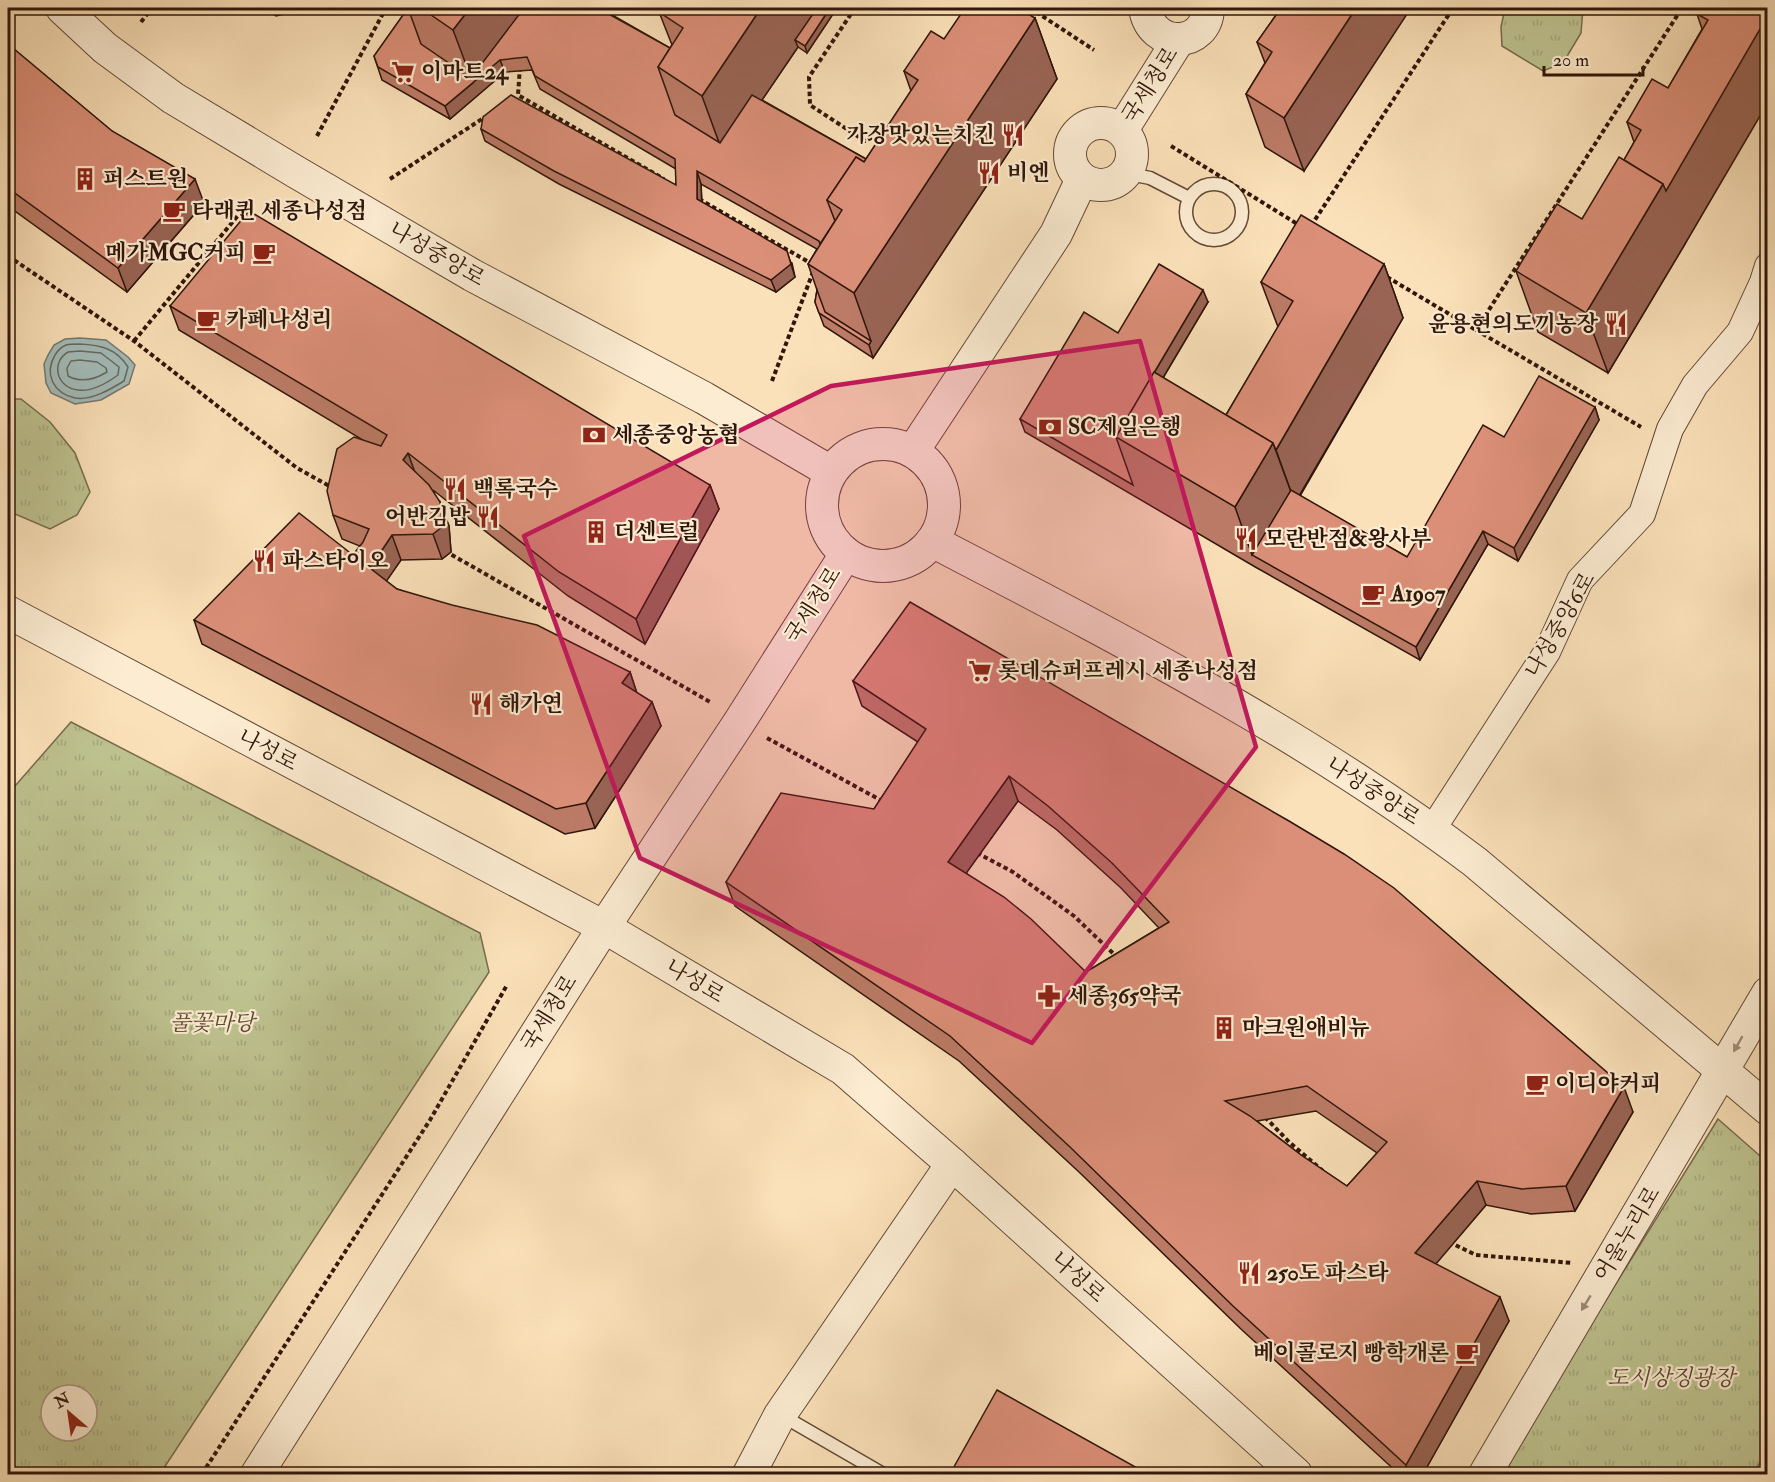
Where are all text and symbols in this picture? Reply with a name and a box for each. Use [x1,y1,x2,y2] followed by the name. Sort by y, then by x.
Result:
[1544,39,1643,77] scale bar
[1116,42,1184,128] street label: 국세청로
[1553,49,1589,72] text: 20 m
[421,58,510,86] place label: 이마트24
[390,59,416,85] supermarket icon: 이마트24
[846,121,995,149] place label: 가장맛있는치킨
[1000,122,1026,148] restaurant icon: 가장맛있는치킨
[1007,159,1050,187] place label: 비엔
[976,160,1002,186] restaurant icon: 비엔
[103,165,188,193] place label: 퍼스트원
[72,166,98,192] building icon: 퍼스트원
[192,197,367,225] place label: 타래퀸 세종나성점
[161,198,187,224] cafe icon: 타래퀸 세종나성점
[384,215,490,293] street label: 나성중앙로
[105,239,246,267] place label: 메가MGC커피
[251,240,277,266] cafe icon: 메가MGC커피
[226,306,332,334] place label: 카페나성리
[195,307,221,333] cafe icon: 카페나성리
[1428,310,1599,338] place label: 윤용현의도끼농장
[1603,311,1629,337] restaurant icon: 윤용현의도끼농장
[1068,413,1181,441] place label: SC제일은행
[1037,414,1063,440] bank icon: SC제일은행
[612,421,740,449] place label: 세종중앙농협
[581,422,607,448] bank icon: 세종중앙농협
[473,475,558,503] place label: 백록국수
[442,476,468,502] restaurant icon: 백록국수
[385,503,471,531] place label: 어반김밥
[475,504,501,530] restaurant icon: 어반김밥
[614,518,699,546] place label: 더센트럴
[583,519,609,545] building icon: 더센트럴
[1264,525,1431,553] place label: 모란반점&왕사부
[1233,526,1259,552] restaurant icon: 모란반점&왕사부
[282,547,388,575] place label: 파스타이오
[251,548,277,574] restaurant icon: 파스타이오
[779,562,847,648] street label: 국세청로
[1519,567,1601,683] street label: 나성중앙6로
[1390,580,1446,608] place label: A1907
[1360,581,1386,607] cafe icon: A1907
[998,657,1258,685] place label: 롯데슈퍼프레시 세종나성점
[967,658,993,684] supermarket icon: 롯데슈퍼프레시 세종나성점
[499,690,563,718] place label: 해가연
[468,691,494,717] restaurant icon: 해가연
[233,723,303,777] street label: 나성로
[1321,750,1425,832] street label: 나성중앙로
[660,953,730,1009] street label: 나성로
[515,970,583,1056] street label: 국세청로
[1067,982,1182,1010] place label: 세종365약국
[1036,983,1062,1009] pharmacy icon: 세종365약국
[169,1009,258,1037] park label: 풀꽃마당
[1242,1014,1370,1042] place label: 마크원애비뉴
[1211,1015,1237,1041] building icon: 마크원애비뉴
[1733,1036,1744,1052] one-way arrow
[1555,1070,1661,1098] place label: 이디야커피
[1524,1071,1550,1097] cafe icon: 이디야커피
[1588,1181,1666,1287] street label: 어울누리로
[1045,1245,1111,1309] street label: 나성로
[1267,1259,1389,1287] place label: 250도 파스타
[1236,1260,1262,1286] restaurant icon: 250도 파스타
[1582,1294,1592,1311] one-way arrow
[1253,1339,1449,1367] place label: 베이콜로지 빵학개론
[1454,1340,1480,1366] cafe icon: 베이콜로지 빵학개론
[1607,1364,1739,1392] park label: 도시상징광장
[39,1383,99,1443] north arrow
[50,1388,74,1413] text: N

